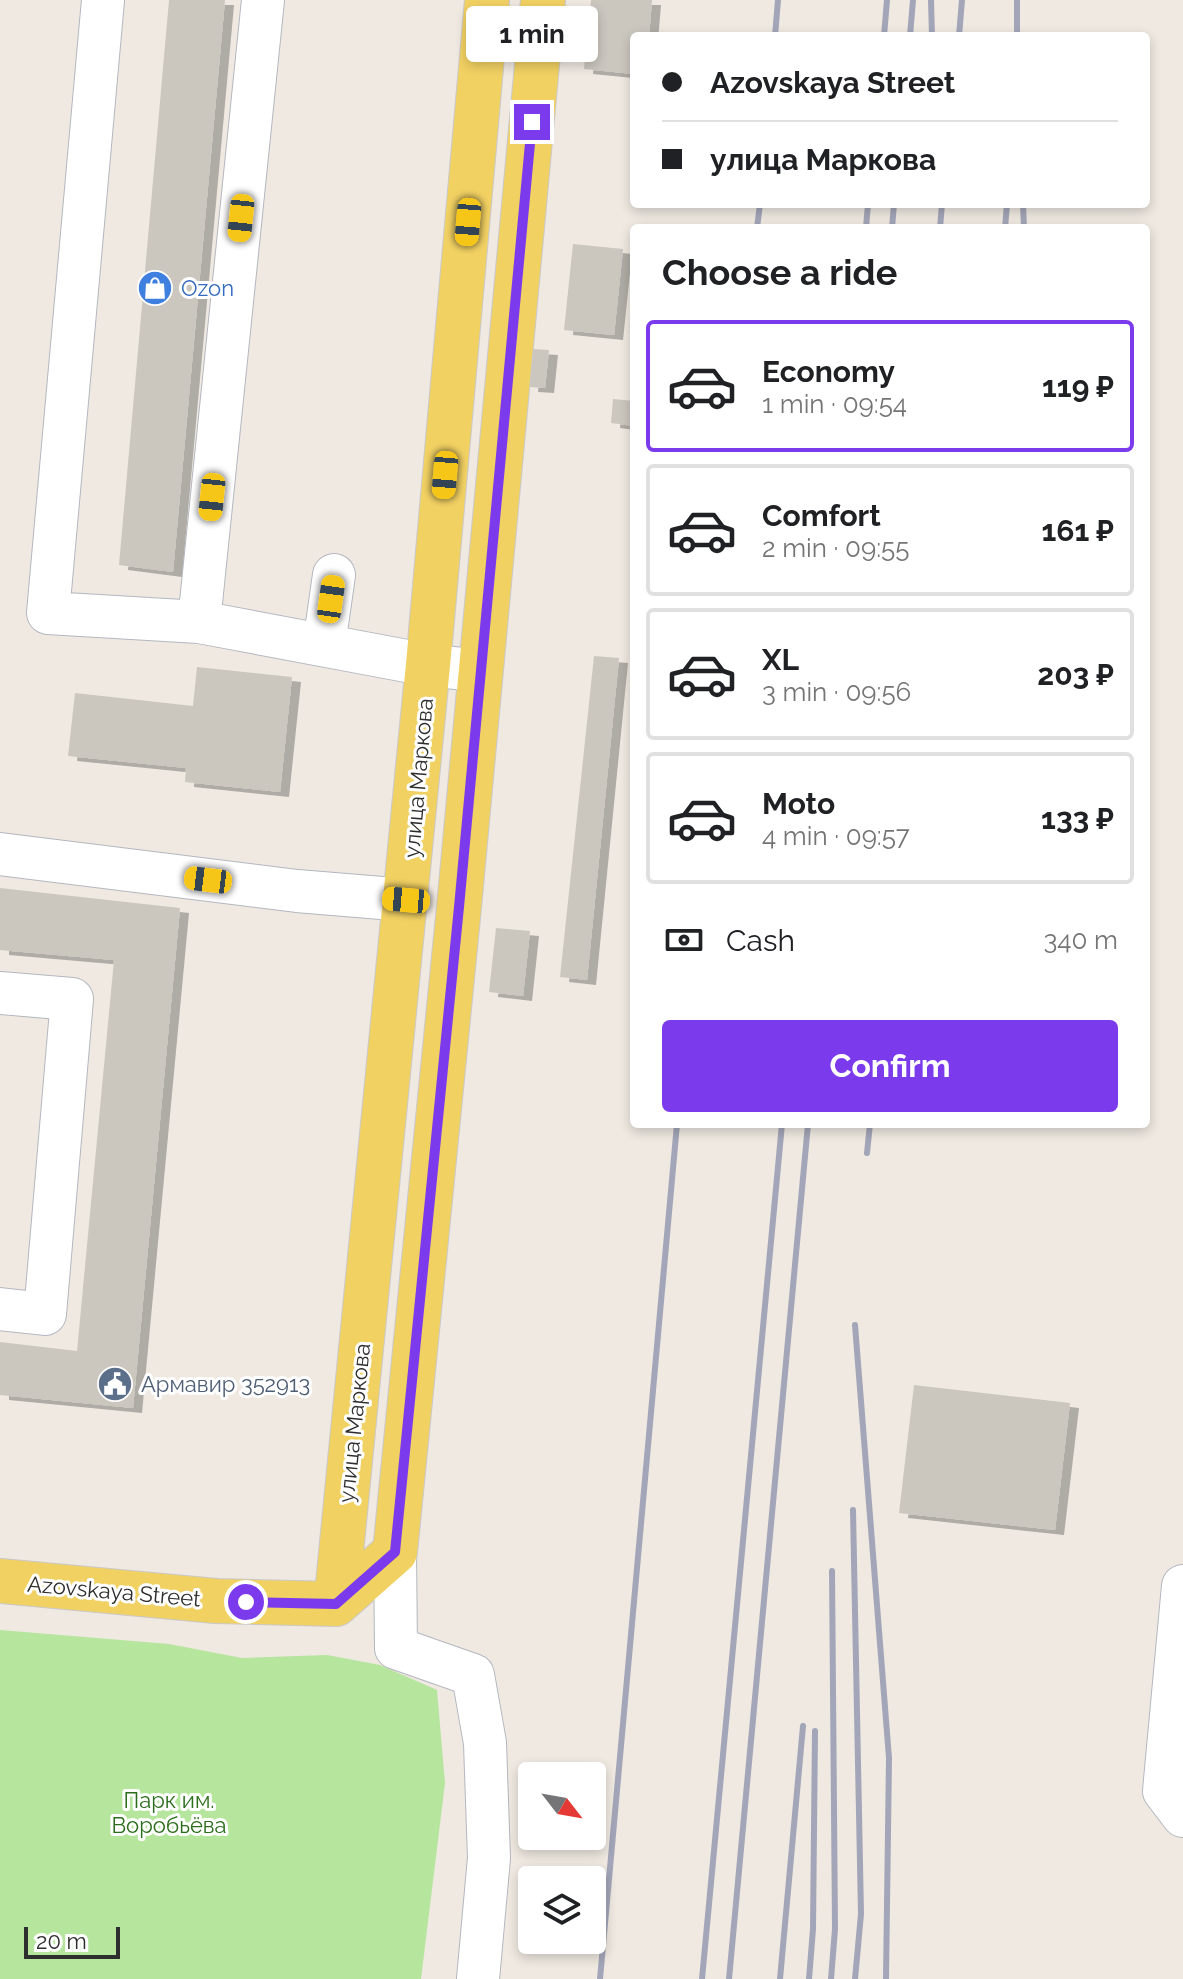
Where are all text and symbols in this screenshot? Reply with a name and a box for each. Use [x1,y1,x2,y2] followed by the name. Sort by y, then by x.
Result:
[466,6,598,62] callout: 1 min
[499,19,565,49] text: 1 min
[710,65,955,100] text: Azovskaya Street
[514,104,550,140] route end
[710,142,936,177] text: улица Маркова
[227,193,255,243] car
[454,197,482,247] car
[662,251,897,293] text: Choose a ride
[136,269,174,307] shop icon: Ozon
[181,275,234,301] place label: Ozon
[666,350,738,422] icon: car
[762,354,895,389] text: Economy
[1042,369,1114,404] text: 119 ₽
[762,389,907,419] text: 1 min · 09:54
[431,450,459,500] car
[198,472,226,522] car
[666,494,738,566] icon: car
[762,498,881,533] text: Comfort
[1042,513,1114,548] text: 161 ₽
[762,533,909,563] text: 2 min · 09:55
[316,574,346,624] car
[666,638,738,710] icon: car
[762,642,799,677] text: XL
[1037,657,1114,692] text: 203 ₽
[762,677,911,707] text: 3 min · 09:56
[398,697,438,859] street label: улица Маркова
[666,782,738,854] icon: car
[762,786,835,821] text: Moto
[1041,801,1114,836] text: 133 ₽
[762,821,910,851] text: 4 min · 09:57
[183,865,233,895] car
[381,886,431,914] car
[662,918,706,962] icon: cash
[726,923,795,958] text: Cash
[1043,925,1118,955] text: 340 m
[662,1020,1118,1112] button: Confirm
[333,1342,375,1504] street label: улица Маркова
[96,1365,134,1403] public building icon: Армавир 352913
[141,1371,310,1397] place label: Армавир 352913
[26,1570,202,1612] street label: Azovskaya Street
[228,1584,264,1620] route start
[518,1762,606,1850] north arrow
[518,1762,606,1954] map controls
[111,1787,227,1838] park label: Парк им. Воробьёва
[518,1866,606,1954] button: layers
[24,1923,120,1959] scale bar
[36,1928,87,1954] text: 20 m

